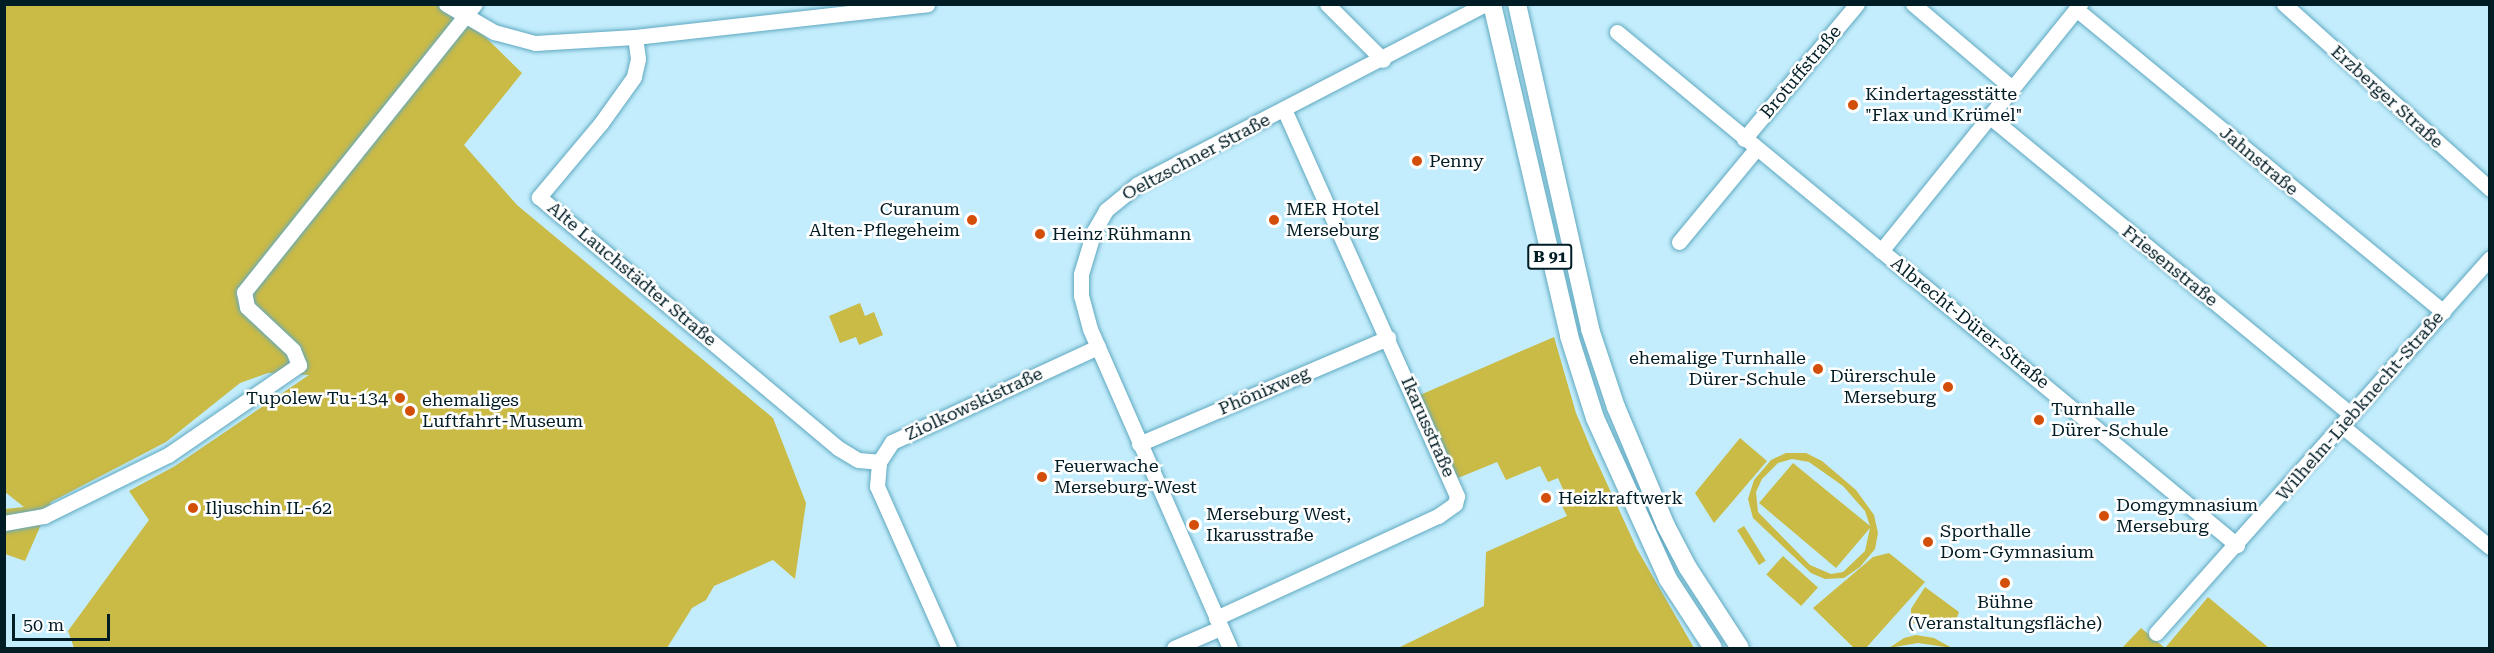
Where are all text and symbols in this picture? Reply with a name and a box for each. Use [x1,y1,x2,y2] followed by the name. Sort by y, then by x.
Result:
[1756,21,1846,123] street label: Brotuffstraße
[2326,41,2448,153] street label: Erzberger Straße
[1865,84,2022,127] place label: Kindertagesstätte "Flax und Krümel"
[1846,98,1860,112] marker: Kindertagesstätte "Flax und Krümel"
[1118,109,1274,205] street label: Oeltzschner Straße
[2215,122,2303,200] street label: Jahnstraße
[1429,150,1484,172] place label: Penny
[1410,154,1424,168] marker: Penny
[543,197,721,351] street label: Alte Lauchstädter Straße
[809,199,960,242] place label: Curanum Alten-Pflegeheim
[1286,199,1379,242] place label: MER Hotel Merseburg
[965,213,979,227] marker: Curanum Alten-Pflegeheim
[1267,213,1281,227] marker: MER Hotel Merseburg
[2118,221,2222,311] street label: Friesenstraße
[1052,223,1191,245] place label: Heinz Rühmann
[1033,227,1047,241] marker: Heinz Rühmann
[1526,244,1574,270] road number: B 91
[1887,253,2053,393] street label: Albrecht-Dürer-Straße
[2272,307,2448,505] street label: Wilhelm-Liebknecht-Straße
[1629,348,1806,391] place label: ehemalige Turnhalle Dürer-Schule
[1215,362,1313,420] street label: Phönixweg
[1811,362,1825,376] marker: ehemalige Turnhalle Dürer-Schule
[902,363,1046,445] street label: Ziolkowskistraße
[1830,366,1936,409] place label: Dürerschule Merseburg
[1396,373,1460,481] street label: Ikarusstraße
[1941,380,1955,394] marker: Dürerschule Merseburg
[246,387,388,409] place label: Tupolew Tu-134
[422,390,583,432] place label: ehemaliges Luftfahrt-Museum
[393,391,407,405] marker: Tupolew Tu-134
[2051,399,2168,442] place label: Turnhalle Dürer-Schule
[403,404,417,418] marker: ehemaliges Luftfahrt-Museum
[2032,413,2046,427] marker: Turnhalle Dürer-Schule
[1054,456,1197,498] place label: Feuerwache Merseburg-West
[1035,470,1049,484] marker: Feuerwache Merseburg-West
[1558,487,1683,509] place label: Heizkraftwerk
[1539,491,1553,505] marker: Heizkraftwerk
[2116,495,2258,538] place label: Domgymnasium Merseburg
[205,497,332,519] place label: Iljuschin IL-62
[186,501,200,515] marker: Iljuschin IL-62
[1206,504,1351,546] place label: Merseburg West, Ikarusstraße
[2097,509,2111,523] marker: Domgymnasium Merseburg
[1187,518,1201,532] marker: Merseburg West, Ikarusstraße
[1940,521,2094,564] place label: Sporthalle Dom-Gymnasium
[1921,535,1935,549] marker: Sporthalle Dom-Gymnasium
[1998,576,2012,590] marker: Bühne (Veranstaltungsfläche)
[1908,592,2102,634] place label: Bühne (Veranstaltungsfläche)
[15,602,112,640] scale bar
[23,614,64,635] text: 50 m

